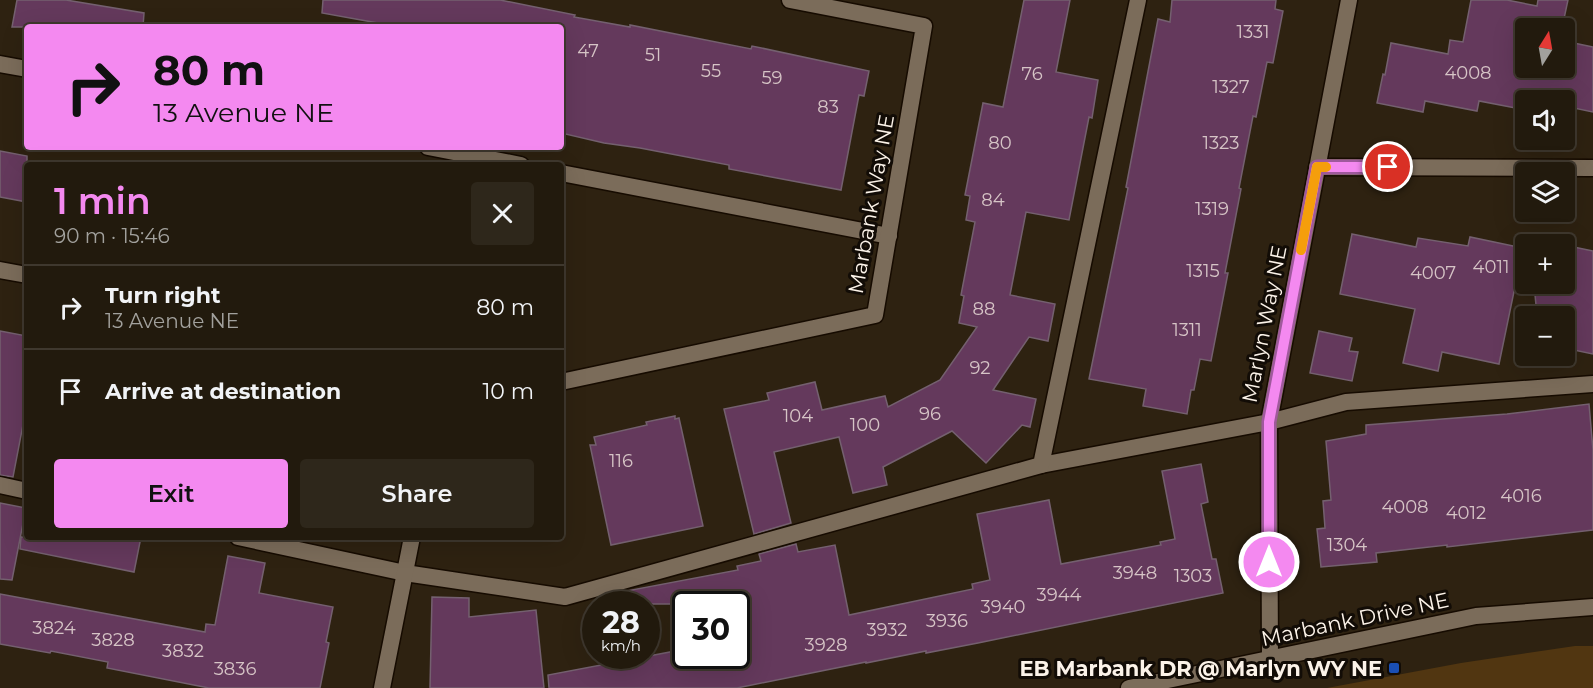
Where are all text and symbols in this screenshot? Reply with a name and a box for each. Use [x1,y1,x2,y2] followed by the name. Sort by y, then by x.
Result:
[1515,18,1575,78] north arrow
[1515,18,1575,366] map controls
[1236,21,1270,43] house number: 1331
[577,40,599,62] house number: 47
[153,44,265,96] text: 80 m
[645,44,661,66] house number: 51
[54,48,132,126] icon: right
[701,60,721,82] house number: 55
[1444,62,1492,84] house number: 4008
[1021,63,1043,85] house number: 76
[761,67,783,89] house number: 59
[1212,76,1250,98] house number: 1327
[1515,90,1575,150] button: sound
[153,96,334,129] text: 13 Avenue NE
[817,96,839,118] house number: 83
[843,112,899,296] street label: Marbank Way NE
[988,132,1012,154] house number: 80
[1203,132,1239,154] house number: 1323
[1362,141,1413,192] pin
[1371,150,1404,183] icon: arrive
[1515,162,1575,222] button: layers
[54,179,151,223] text: 1 min
[471,182,534,245] button: close
[981,189,1005,211] house number: 84
[1195,198,1229,220] house number: 1319
[54,224,170,248] text: 90 m · 15:46
[1515,234,1575,294] button: +
[1237,243,1291,405] street label: Marlyn Way NE
[1473,256,1509,278] house number: 4011
[1186,260,1220,282] house number: 1315
[1410,262,1456,284] house number: 4007
[105,282,220,309] text: Turn right
[54,291,87,324] icon: right
[476,294,534,321] text: 80 m
[973,298,995,320] house number: 88
[1515,306,1575,366] button: −
[105,309,239,333] text: 13 Avenue NE
[1172,319,1202,341] house number: 1311
[969,357,991,379] house number: 92
[54,375,87,408] icon: arrive
[105,378,341,405] text: Arrive at destination
[482,378,534,405] text: 10 m
[919,403,941,425] house number: 96
[783,405,813,427] house number: 104
[850,414,880,436] house number: 100
[609,450,633,472] house number: 116
[54,459,288,528] button: Exit
[300,459,534,528] button: Share
[1500,485,1542,507] house number: 4016
[1381,496,1429,518] house number: 4008
[1446,502,1486,524] house number: 4012
[1237,530,1301,594] position arrow
[1327,534,1367,556] house number: 1304
[1113,562,1157,584] house number: 3948
[1174,565,1212,587] house number: 1303
[1037,584,1082,606] house number: 3944
[1259,587,1451,651] street label: Marbank Drive NE
[672,591,750,669] speed limit sign: 30
[981,596,1025,618] house number: 3940
[602,604,640,641] text: 28
[926,610,968,632] house number: 3936
[32,617,76,639] house number: 3824
[866,619,908,641] house number: 3932
[91,629,135,651] house number: 3828
[805,634,847,656] house number: 3928
[601,636,641,655] text: km/h
[162,640,204,662] house number: 3832
[1019,656,1382,681] place label: EB Marbank DR @ Marlyn WY NE
[214,658,256,680] house number: 3836
[1387,661,1401,675] marker: EB Marbank DR @ Marlyn WY NE

